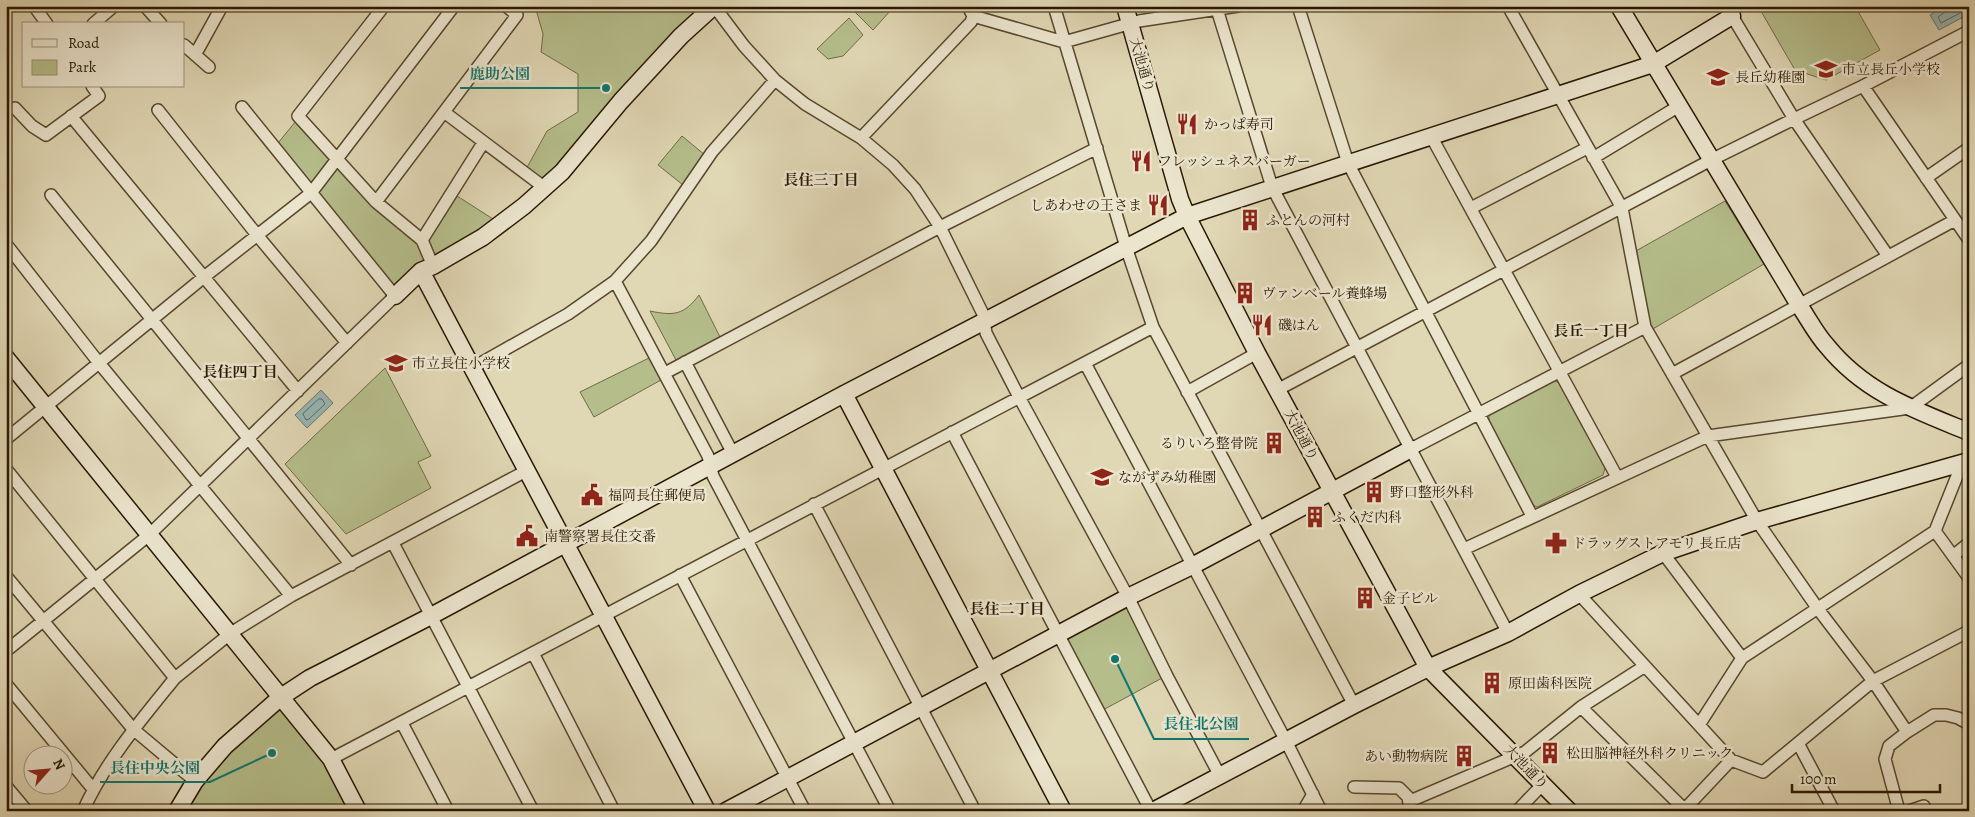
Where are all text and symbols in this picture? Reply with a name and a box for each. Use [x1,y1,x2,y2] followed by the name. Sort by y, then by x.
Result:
[22,22,185,88] legend
[68,33,100,53] text: Road
[1125,35,1159,95] street label: 大池通り
[1813,56,1839,82] school or university icon: 市立長丘小学校
[68,57,97,77] text: Park
[460,58,540,88] callout: 鹿助公園
[1842,60,1940,79] place label: 市立長丘小学校
[470,64,530,84] text: 鹿助公園
[1705,64,1731,90] school or university icon: 長丘幼稚園
[1735,68,1805,87] place label: 長丘幼稚園
[1174,111,1200,137] restaurant icon: かっぱ寿司
[1204,115,1274,134] place label: かっぱ寿司
[1128,148,1154,174] restaurant icon: フレッシュネスバーガー
[1158,152,1311,171] place label: フレッシュネスバーガー
[783,170,859,190] district label: 長住三丁目
[1145,192,1171,218] restaurant icon: しあわせの王さま
[1030,196,1142,215] place label: しあわせの王さま
[1237,207,1263,233] building icon: ふとんの河村
[1266,211,1350,230] place label: ふとんの河村
[1232,280,1258,306] building icon: ヴァンベール養蜂場
[1262,284,1388,303] place label: ヴァンベール養蜂場
[1249,312,1275,338] restaurant icon: 磯はん
[1278,316,1320,335] place label: 磯はん
[1553,321,1629,341] district label: 長丘一丁目
[383,350,409,376] school or university icon: 市立長住小学校
[412,354,510,373] place label: 市立長住小学校
[202,362,278,382] district label: 長住四丁目
[1279,406,1323,464] street label: 大池通り
[1261,430,1287,456] building icon: るりいろ整骨院
[1160,434,1258,453] place label: るりいろ整骨院
[1089,464,1115,490] school or university icon: ながずみ幼稚園
[1118,468,1216,487] place label: ながずみ幼稚園
[1361,479,1387,505] building icon: 野口整形外科
[579,482,605,508] public building icon: 福岡長住郵便局
[1390,483,1474,502] place label: 野口整形外科
[608,486,706,505] place label: 福岡長住郵便局
[1302,504,1328,530] building icon: ふくだ内科
[1332,508,1402,527] place label: ふくだ内科
[514,523,540,549] public building icon: 南警察署長住交番
[544,527,656,546] place label: 南警察署長住交番
[1543,530,1569,556] pharmacy icon: ドラッグストアモリ 長丘店
[1572,534,1741,553] place label: ドラッグストアモリ 長丘店
[1352,585,1378,611] building icon: 金子ビル
[1382,589,1438,608] place label: 金子ビル
[969,599,1045,619] district label: 長住二丁目
[1479,670,1505,696] building icon: 原田歯科医院
[1508,674,1592,693] place label: 原田歯科医院
[1154,709,1249,739] callout: 長住北公園
[1163,714,1239,734] text: 長住北公園
[1500,740,1552,794] street label: 大池通り
[1537,740,1563,766] building icon: 松田脳神経外科クリニック
[1451,743,1477,769] building icon: あい動物病院
[22,744,72,794] north arrow
[1566,744,1733,763] place label: 松田脳神経外科クリニック
[1364,747,1448,766] place label: あい動物病院
[100,752,210,782] callout: 長住中央公園
[48,755,70,773] text: N
[110,758,200,778] text: 長住中央公園
[1792,762,1940,794] scale bar
[1800,769,1837,789] text: 100 m

